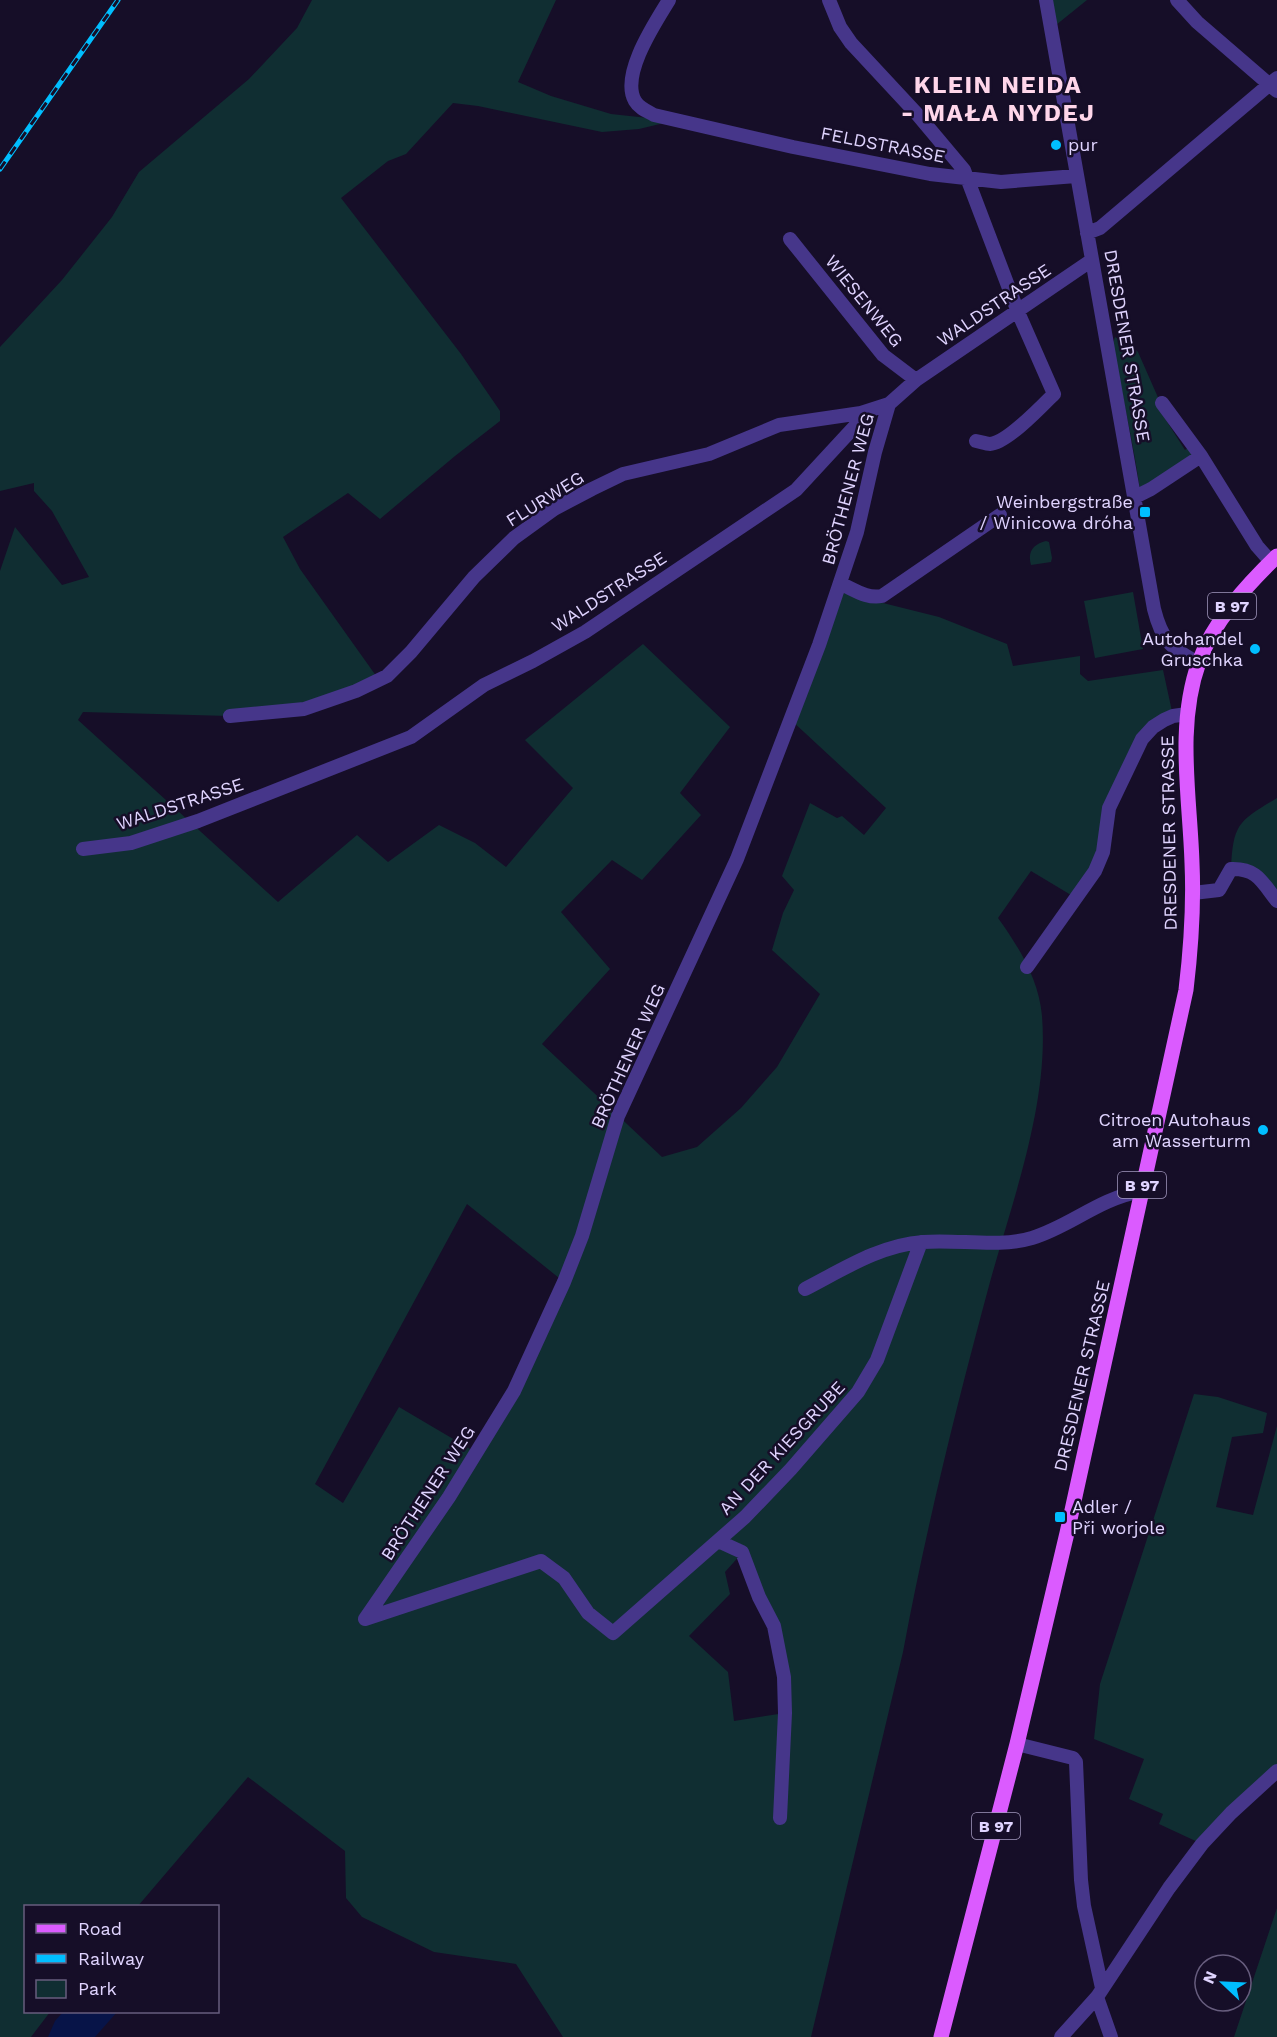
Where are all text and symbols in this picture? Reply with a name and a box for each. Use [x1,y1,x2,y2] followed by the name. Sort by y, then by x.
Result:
[901,71,1095,127] district label: KLEIN NEIDA - MAŁA NYDEJ
[819,122,947,167] street label: FELDSTRASSE
[1068,134,1098,155] place label: pur
[1049,138,1063,152] marker: pur
[1100,248,1155,444] street label: DRESDENER STRASSE
[821,251,908,351] street label: WIESENWEG
[933,259,1054,350] street label: WALDSTRASSE
[817,411,878,567] street label: BRÖTHENER WEG
[502,466,587,531] street label: FLURWEG
[980,491,1133,533] place label: Weinbergstraße / Winicowa dróha
[1138,505,1152,519] marker: Weinbergstraße / Winicowa dróha
[548,547,670,636] street label: WALDSTRASSE
[1208,593,1256,619] road number: B 97
[1142,628,1243,670] place label: Autohandel Gruschka
[1248,642,1262,656] marker: Autohandel Gruschka
[1156,735,1181,931] street label: DRESDENER STRASSE
[114,773,246,834] street label: WALDSTRASSE
[586,980,669,1131] street label: BRÖTHENER WEG
[1098,1109,1251,1151] place label: Citroen Autohaus am Wasserturm
[1256,1123,1270,1137] marker: Citroen Autohaus am Wasserturm
[1118,1172,1166,1198] road number: B 97
[1049,1278,1114,1473] street label: DRESDENER STRASSE
[714,1377,849,1519] street label: AN DER KIESGRUBE
[376,1422,479,1564] street label: BRÖTHENER WEG
[1072,1496,1165,1538] place label: Adler / Při worjole
[1053,1510,1067,1524] marker: Adler / Při worjole
[972,1813,1020,1839] road number: B 97
[24,1905,219,2013] legend
[78,1918,122,1939] text: Road
[78,1948,145,1969] text: Railway
[1193,1953,1253,2013] north arrow
[1199,1968,1221,1987] text: N
[78,1978,117,1999] text: Park

